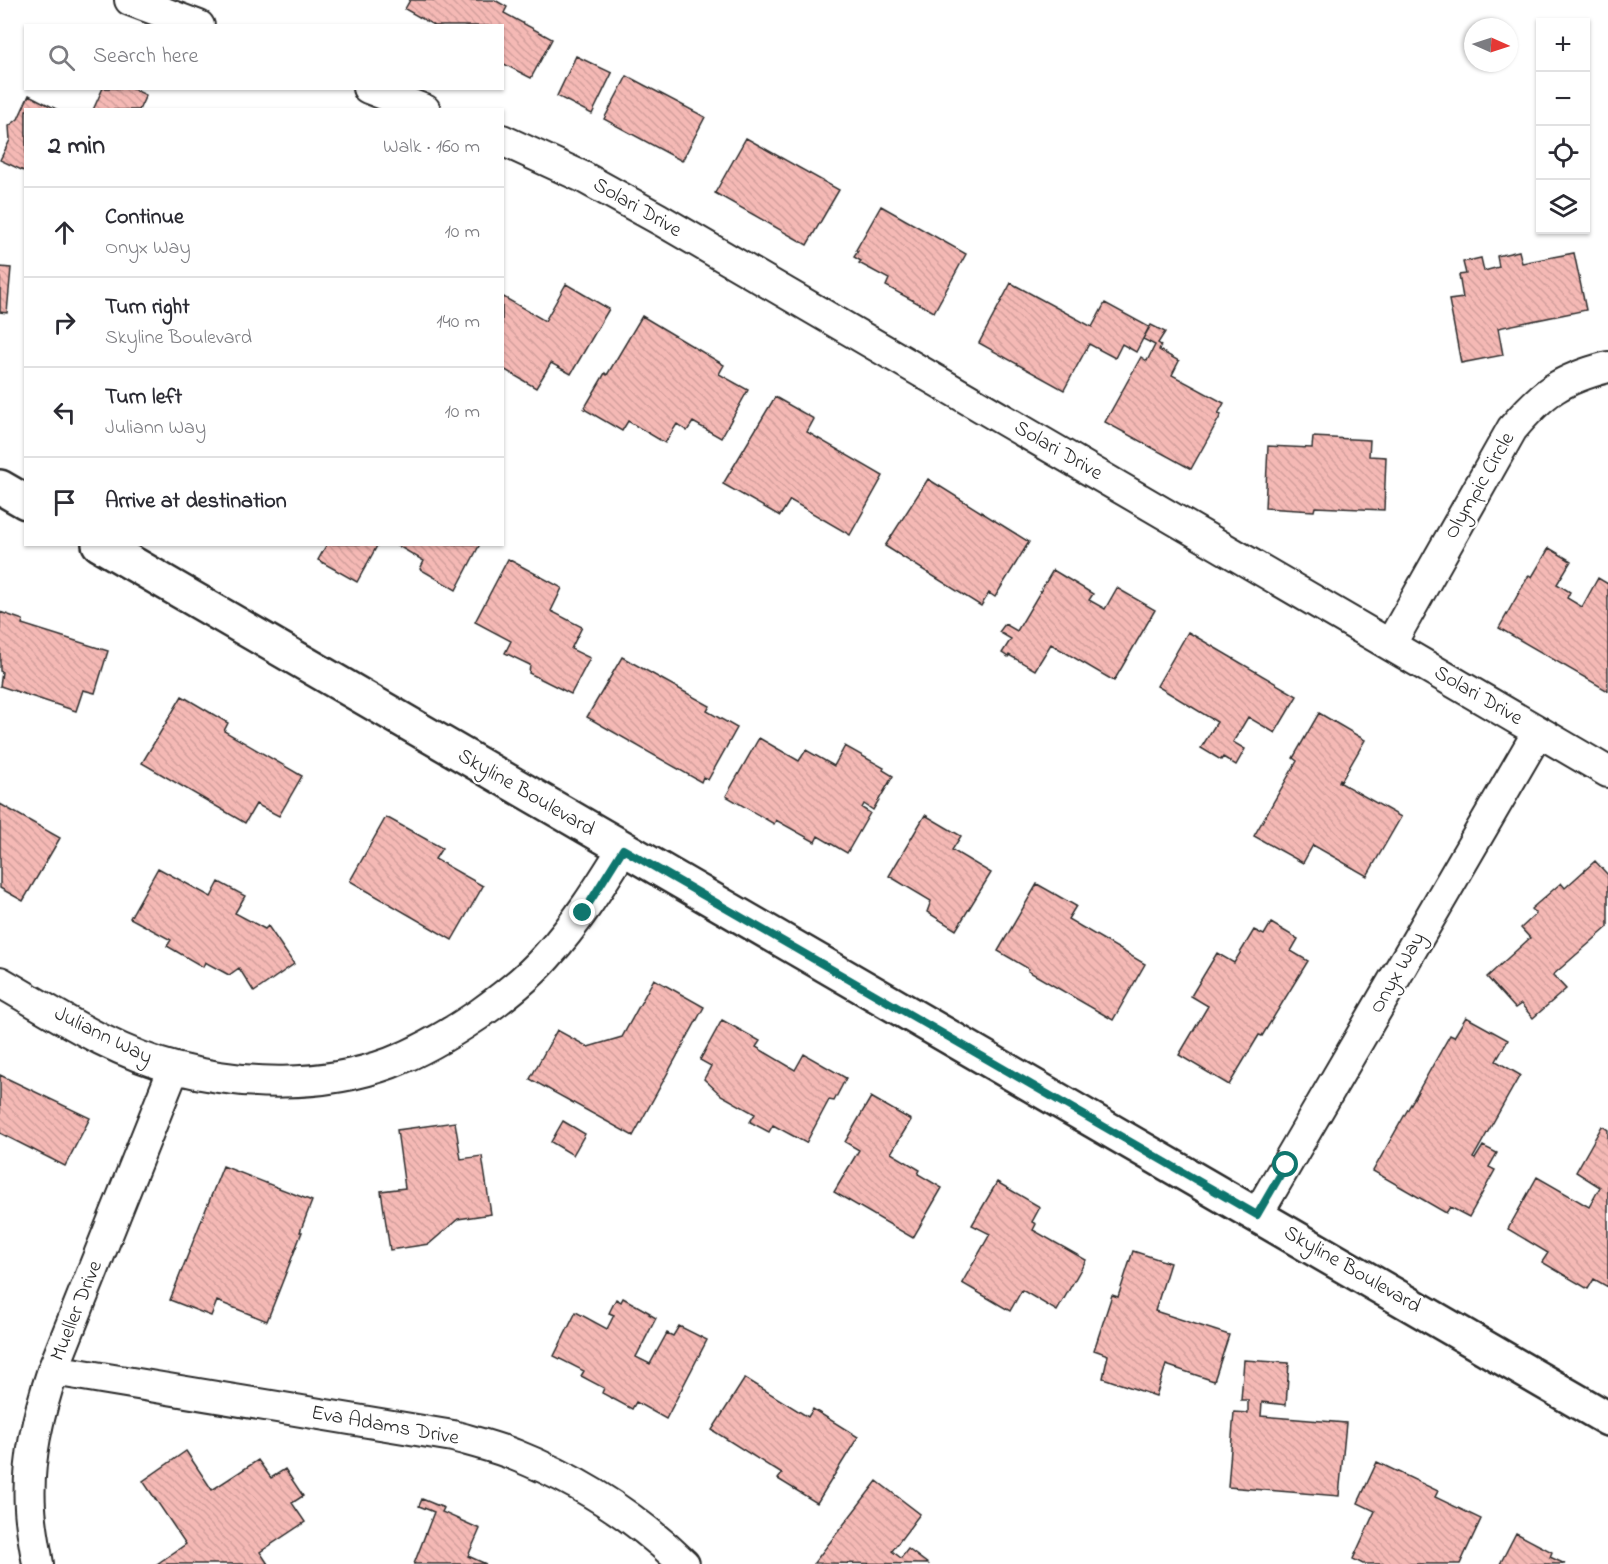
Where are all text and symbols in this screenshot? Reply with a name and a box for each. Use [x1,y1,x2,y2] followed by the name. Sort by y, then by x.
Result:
[1464,18,1518,72] north arrow
[1536,18,1590,234] map controls
[1536,18,1590,72] button: +
[24,24,504,90] search box
[45,41,78,74] icon: search
[93,41,198,73] text: Search here
[1536,72,1590,126] button: −
[1536,126,1590,180] button: locate
[48,128,105,166] text: 2 min
[383,133,480,162] text: Walk · 160 m
[587,171,687,246] street label: Solari Drive
[1536,180,1590,234] button: layers
[105,202,184,234] text: Continue
[48,216,81,249] icon: ahead
[444,218,480,247] text: 10 m
[105,234,191,263] text: Onyx Way
[105,292,190,324] text: Turn right
[48,306,81,339] icon: right
[436,308,480,337] text: 140 m
[105,324,252,353] text: Skyline Boulevard
[105,382,182,414] text: Turn left
[48,396,81,429] icon: left
[444,398,480,427] text: 10 m
[105,414,206,443] text: Juliann Way
[1008,414,1108,489] street label: Solari Drive
[1437,426,1525,546] street label: Olympic Circle
[48,486,81,519] icon: arrive
[105,486,287,518] text: Arrive at destination
[1428,659,1528,734] street label: Solari Drive
[451,741,601,846] street label: Skyline Boulevard
[569,899,595,925] route end
[1363,927,1435,1020] street label: Onyx Way
[48,999,157,1075] street label: Juliann Way
[1272,1151,1298,1177] route start
[1277,1218,1427,1323] street label: Skyline Boulevard
[43,1256,111,1366] street label: Mueller Drive
[309,1398,462,1454] street label: Eva Adams Drive

